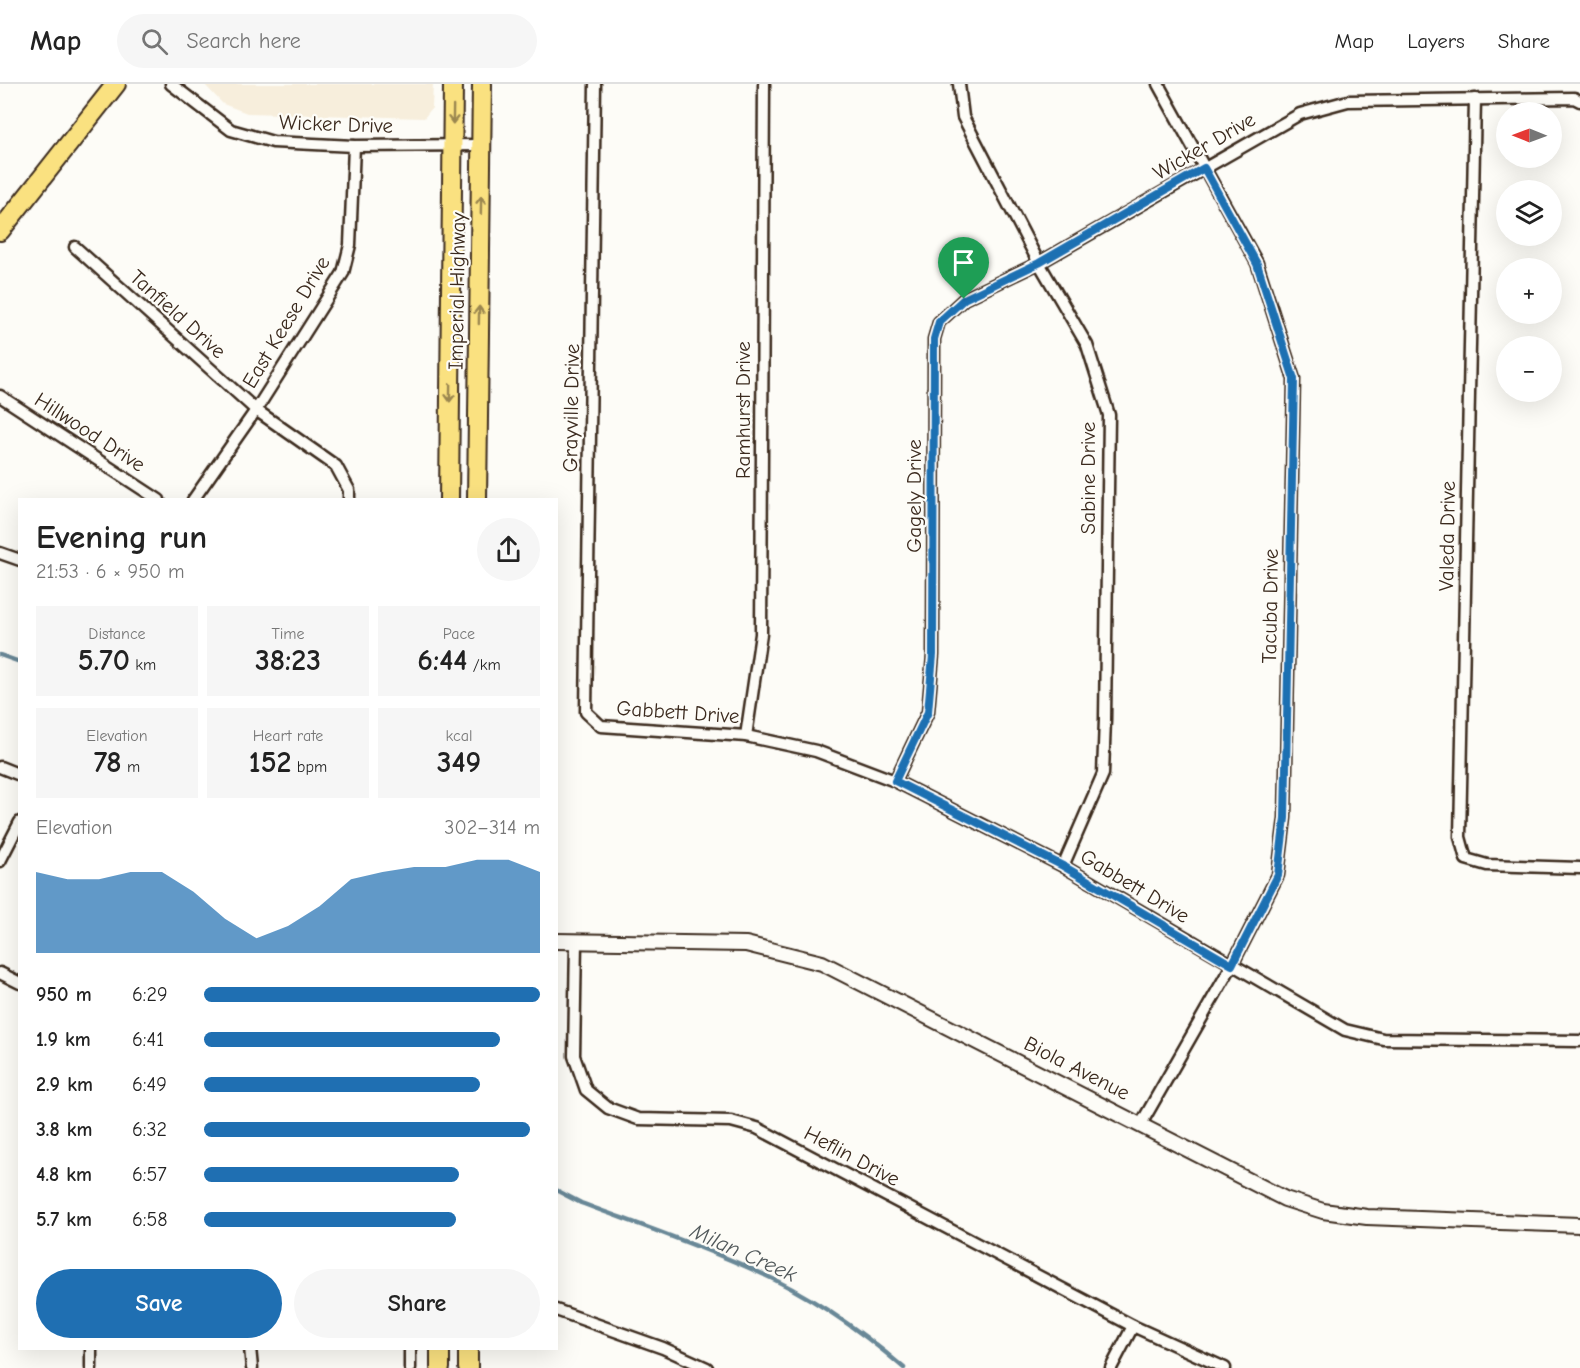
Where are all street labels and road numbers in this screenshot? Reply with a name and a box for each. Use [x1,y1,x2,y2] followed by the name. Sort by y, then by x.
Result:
[1149,107,1259,185] street label: Wicker Drive
[279,110,393,138] street label: Wicker Drive
[444,211,470,370] street label: Imperial Highway
[237,252,335,392] street label: East Keese Drive
[125,265,231,363] street label: Tanfield Drive
[731,341,755,479] street label: Ramhurst Drive
[558,343,584,473] street label: Grayville Drive
[30,387,150,477] street label: Hillwood Drive
[1076,422,1100,534] street label: Sabine Drive
[902,439,926,553] street label: Gagely Drive
[1434,481,1460,591] street label: Valeda Drive
[1257,548,1283,664] street label: Tacuba Drive
[616,696,740,728] street label: Gabbett Drive
[1076,844,1194,928] street label: Gabbett Drive
[1020,1031,1134,1105] street label: Biola Avenue
[800,1121,904,1191] street label: Heflin Drive

